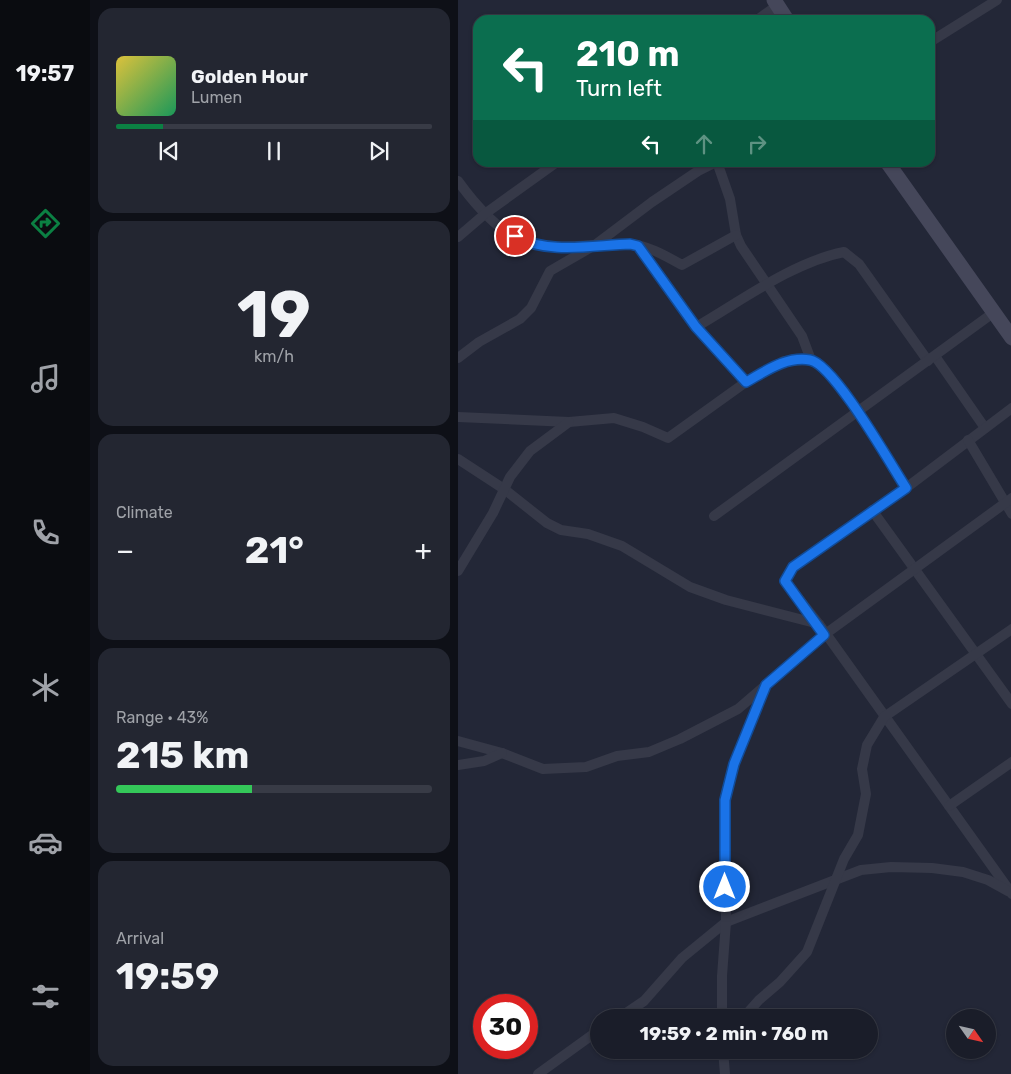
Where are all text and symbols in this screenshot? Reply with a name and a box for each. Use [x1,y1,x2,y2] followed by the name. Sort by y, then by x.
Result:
[576,33,679,75] text: 210 m
[493,35,558,100] icon: left
[16,60,74,87] text: 19:57
[191,65,308,88] text: Golden Hour
[576,75,662,102] text: Turn left
[191,88,242,107] text: Lumen
[637,130,665,158] icon: left
[690,130,718,158] icon: ahead
[743,130,771,158] icon: right
[155,137,183,165] icon: previous
[260,137,288,165] icon: pause
[365,137,393,165] icon: next
[28,206,63,241] icon: directions
[494,215,536,257] pin
[501,222,529,250] icon: arrive
[237,276,311,353] text: 19
[254,347,294,366] text: km/h
[28,361,63,396] icon: music
[116,503,173,522] text: Climate
[28,515,63,550] icon: phone
[245,527,304,573] text: 21°
[116,534,134,567] text: −
[415,534,432,567] text: +
[28,670,63,705] icon: climate
[116,708,208,727] text: Range · 43%
[116,732,249,778] text: 215 km
[28,825,63,860] icon: car
[698,860,750,912] position arrow
[116,929,164,948] text: Arrival
[116,953,219,999] text: 19:59
[28,979,63,1014] icon: filters
[473,994,538,1059] speed limit sign: 30
[946,1009,996,1059] north arrow
[946,1009,996,1059] map controls
[640,1022,828,1045] text: 19:59 · 2 min · 760 m

